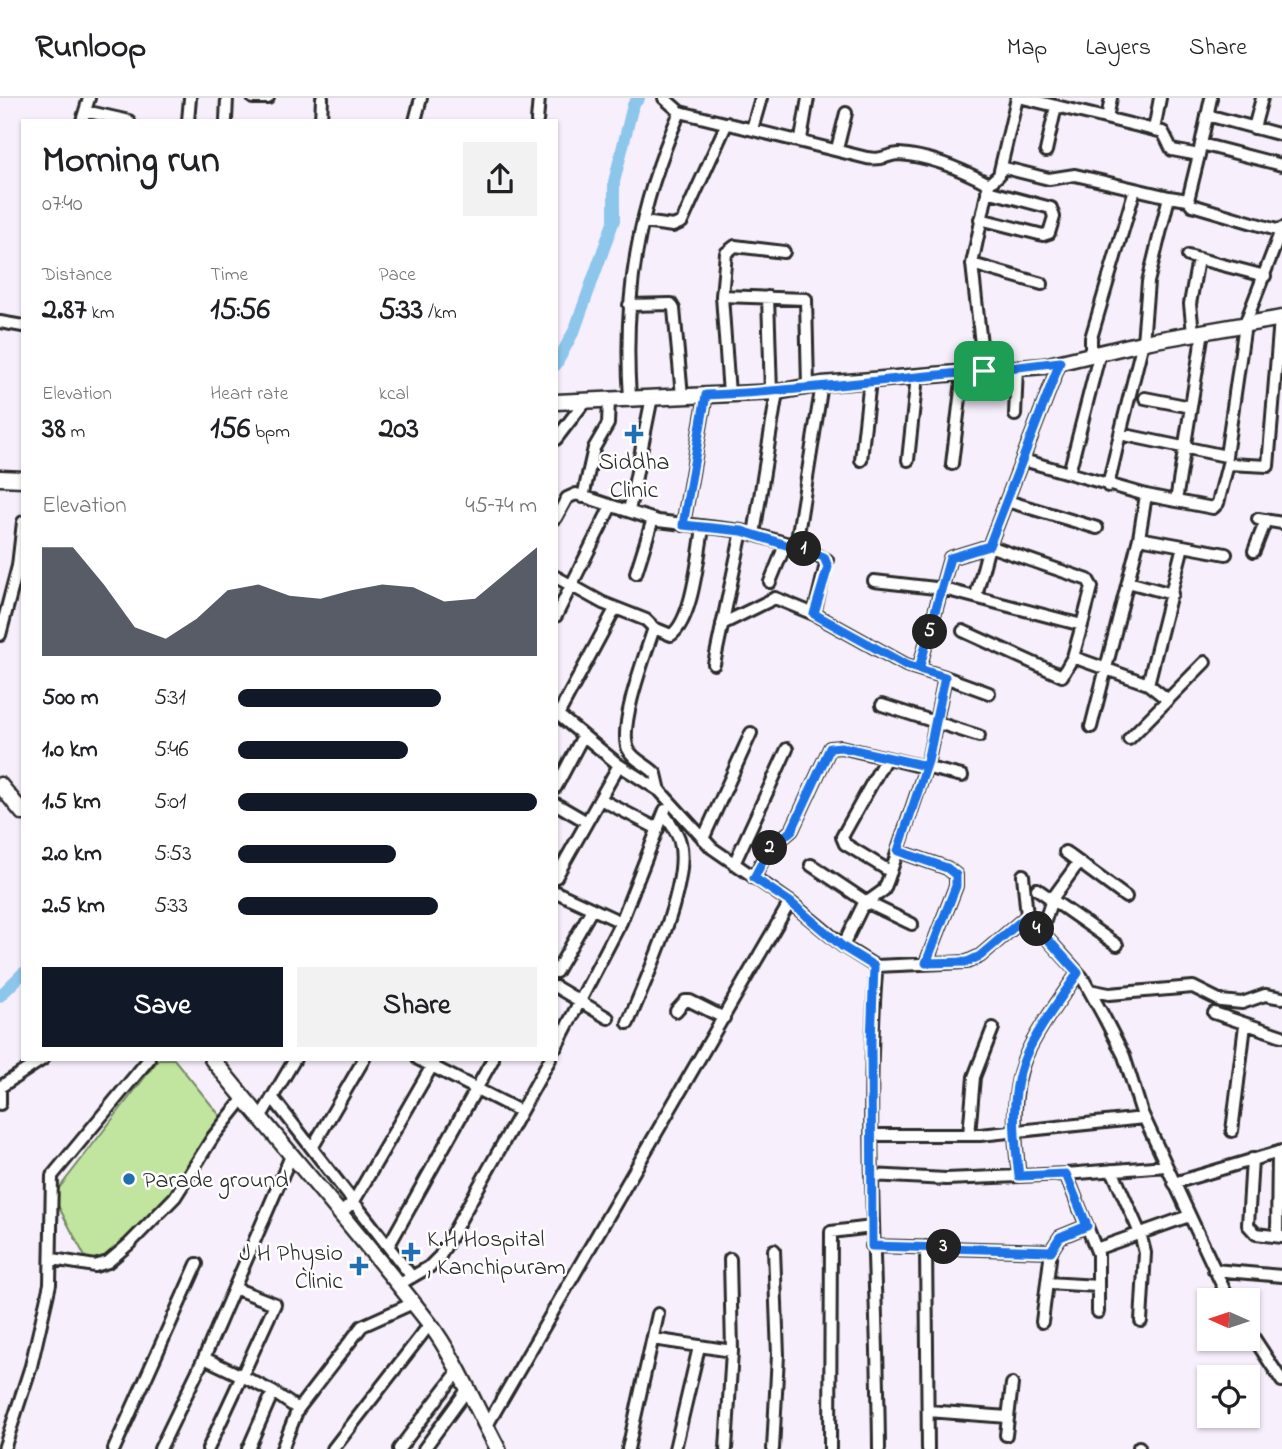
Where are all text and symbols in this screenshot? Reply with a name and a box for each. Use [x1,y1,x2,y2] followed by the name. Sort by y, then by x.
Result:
[35,24,146,72] text: Runloop
[1007,31,1047,66] text: Map
[1085,31,1151,66] text: Layers
[1189,31,1247,66] text: Share
[42,134,220,190] text: Morning run
[463,142,537,216] button: share
[42,188,83,221] text: 07:40
[42,262,112,289] text: Distance
[210,262,248,289] text: Time
[379,262,416,289] text: Pace
[42,289,87,333] text: 2.87
[210,289,270,333] text: 15:56
[379,289,423,333] text: 5:33
[87,300,114,327] text: km
[423,300,457,327] text: /km
[954,341,1014,401] pin
[965,352,1003,390] icon: arrive
[42,381,112,408] text: Elevation
[210,381,288,408] text: Heart rate
[379,381,409,408] text: kcal
[42,408,66,452] text: 38
[210,408,250,452] text: 156
[379,408,419,452] text: 203
[66,419,85,446] text: m
[250,419,290,446] text: bpm
[624,424,644,444] marker: Siddha Clinic
[598,446,670,509] place label: Siddha Clinic
[42,490,127,523] text: Elevation
[465,490,537,523] text: 45–74 m
[786,532,822,566] pin: 1
[800,535,807,562] text: 1
[912,614,948,650] pin: 5
[924,618,935,645] text: 5
[42,682,99,715] text: 500 m
[154,682,186,715] text: 5:31
[42,734,98,767] text: 1.0 km
[154,734,189,767] text: 5:46
[42,786,101,819] text: 1.5 km
[154,786,186,819] text: 5:01
[752,830,788,866] pin: 2
[765,834,774,861] text: 2
[42,838,102,871] text: 2.0 km
[154,838,192,871] text: 5:53
[42,890,105,923] text: 2.5 km
[154,890,188,923] text: 5:33
[1020,912,1054,946] pin: 4
[1033,915,1040,942] text: 4
[42,967,283,1047] button: Save
[297,967,537,1047] button: Share
[143,1164,289,1199] place label: Parade ground
[121,1171,137,1187] marker: Parade ground
[427,1223,566,1286] place label: K.H Hospital , Kanchipuram
[926,1230,962,1264] pin: 3
[940,1233,947,1260] text: 3
[239,1237,343,1300] place label: J H Physio Clinic
[401,1242,421,1262] marker: K.H Hospital , Kanchipuram
[349,1256,369,1276] marker: J H Physio Clinic
[1197,1288,1260,1351] north arrow
[1197,1288,1260,1428] map controls
[1197,1365,1260,1428] button: locate

